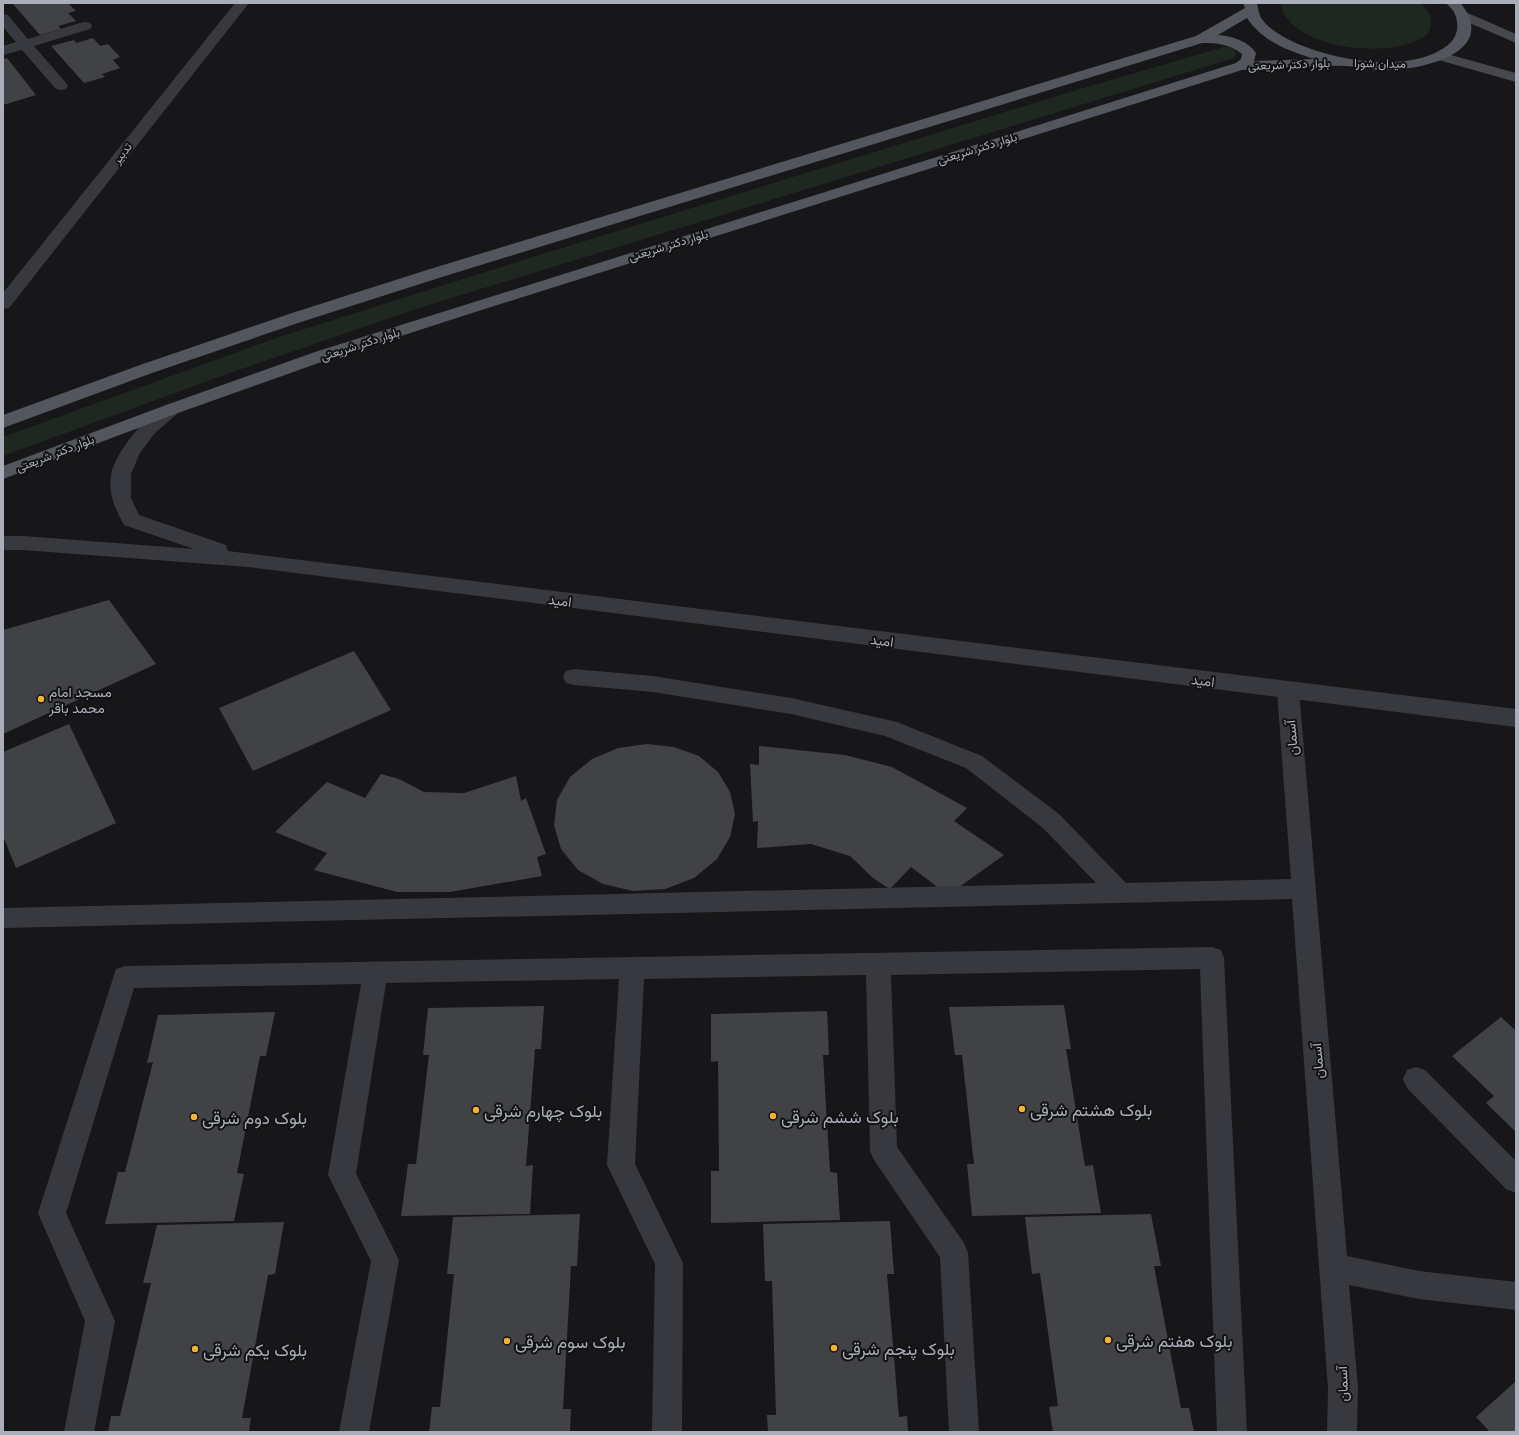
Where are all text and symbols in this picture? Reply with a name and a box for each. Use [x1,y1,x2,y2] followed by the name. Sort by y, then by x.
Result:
[1247,54,1331,74] street label: بلوار دکتر شریعتی
[1354,54,1406,72] street label: میدان شورا
[935,128,1019,168] street label: بلوار دکتر شریعتی
[108,138,136,168] street label: تدبیر
[626,225,710,265] street label: بلوار دکتر شریعتی
[318,323,402,365] street label: بلوار دکتر شریعتی
[13,430,97,476] street label: بلوار دکتر شریعتی
[547,589,573,611] street label: امید
[869,629,895,651] street label: امید
[1190,669,1216,691] street label: امید
[48,682,112,717] place label: مسجد امام محمد باقر
[36,694,46,704] marker: مسجد امام محمد باقر
[1280,718,1302,756] street label: آسمان
[1306,1041,1328,1079] street label: آسمان
[1030,1098,1152,1121] place label: بلوک هشتم شرقی
[484,1099,602,1123] place label: بلوک چهارم شرقی
[1017,1104,1027,1114] marker: بلوک هشتم شرقی
[471,1105,481,1115] marker: بلوک چهارم شرقی
[781,1105,899,1128] place label: بلوک ششم شرقی
[202,1106,307,1129] place label: بلوک دوم شرقی
[768,1111,778,1121] marker: بلوک ششم شرقی
[189,1112,199,1122] marker: بلوک دوم شرقی
[1116,1329,1232,1352] place label: بلوک هفتم شرقی
[515,1330,625,1353] place label: بلوک سوم شرقی
[1103,1335,1113,1345] marker: بلوک هفتم شرقی
[502,1336,512,1346] marker: بلوک سوم شرقی
[842,1337,955,1361] place label: بلوک پنجم شرقی
[203,1338,307,1361] place label: بلوک یکم شرقی
[829,1343,839,1353] marker: بلوک پنجم شرقی
[190,1344,200,1354] marker: بلوک یکم شرقی
[1332,1364,1352,1402] street label: آسمان

